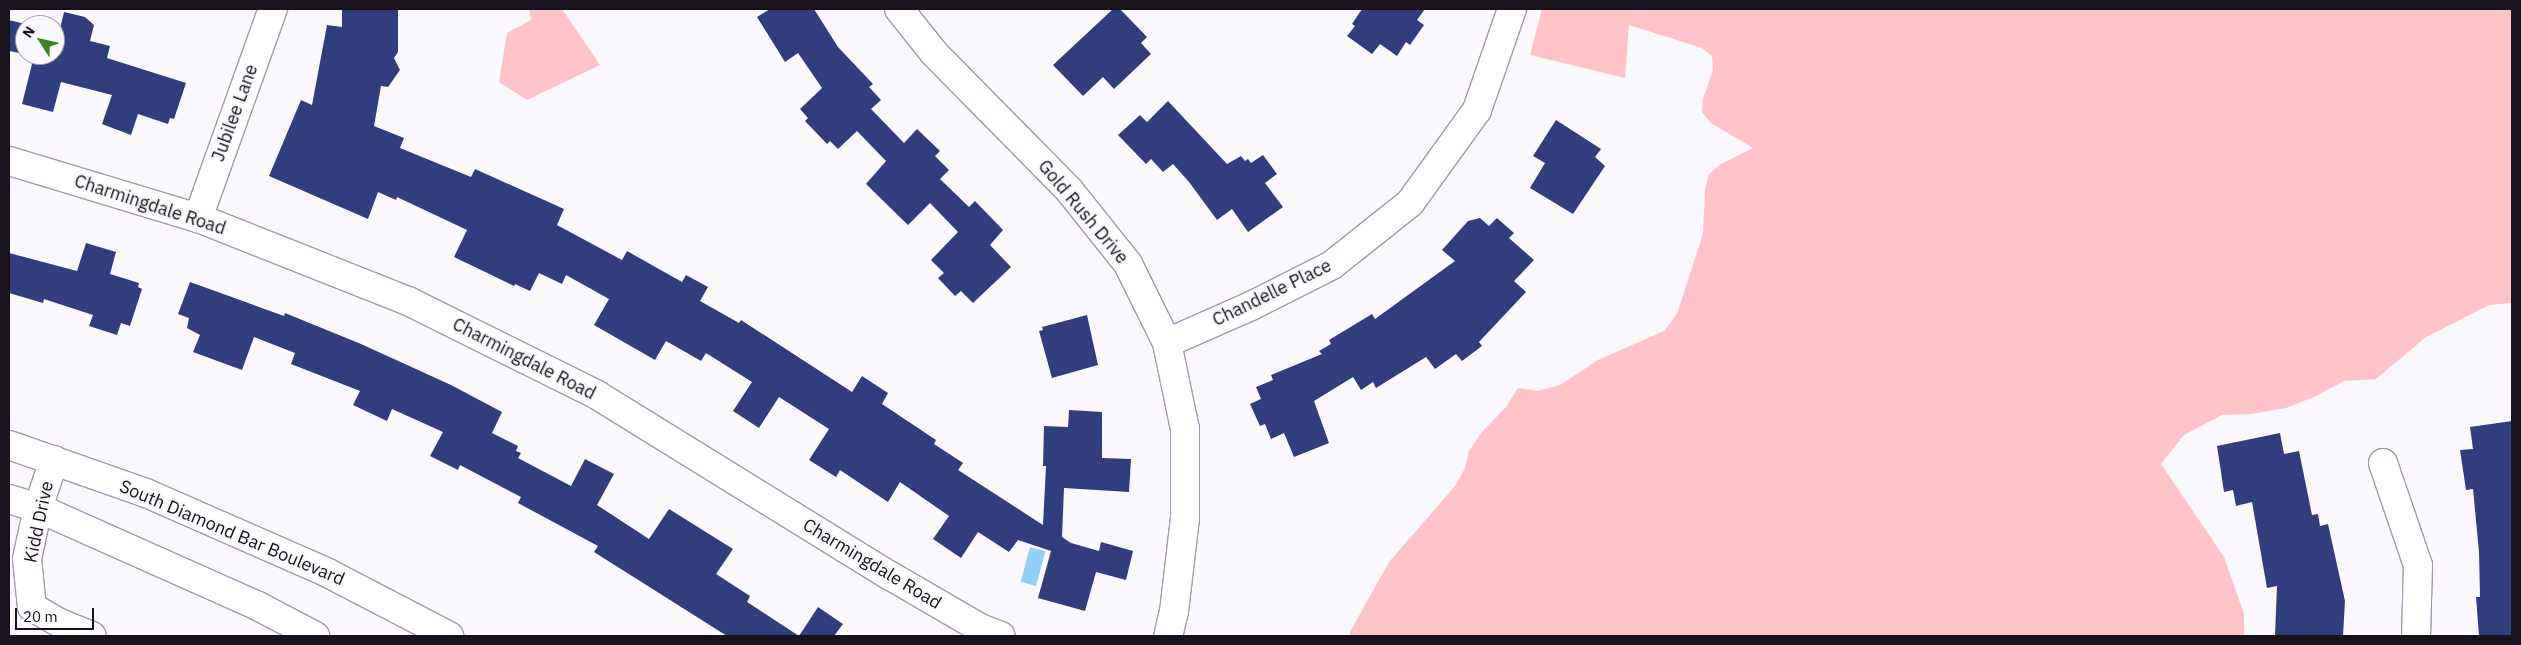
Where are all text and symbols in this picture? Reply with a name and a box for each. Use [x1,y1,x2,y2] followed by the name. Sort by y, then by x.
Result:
[15,15,65,65] north arrow
[18,23,39,41] text: N
[207,61,263,165] street label: Jubilee Lane
[1033,156,1133,268] street label: Gold Rush Drive
[72,170,228,240] street label: Charmingdale Road
[1209,255,1335,331] street label: Chandelle Place
[449,314,599,404] street label: Charmingdale Road
[116,476,348,590] street label: South Diamond Bar Boulevard
[20,479,58,565] street label: Kidd Drive
[799,514,945,614] street label: Charmingdale Road
[18,598,96,630] scale bar
[23,607,58,626] text: 20 m

